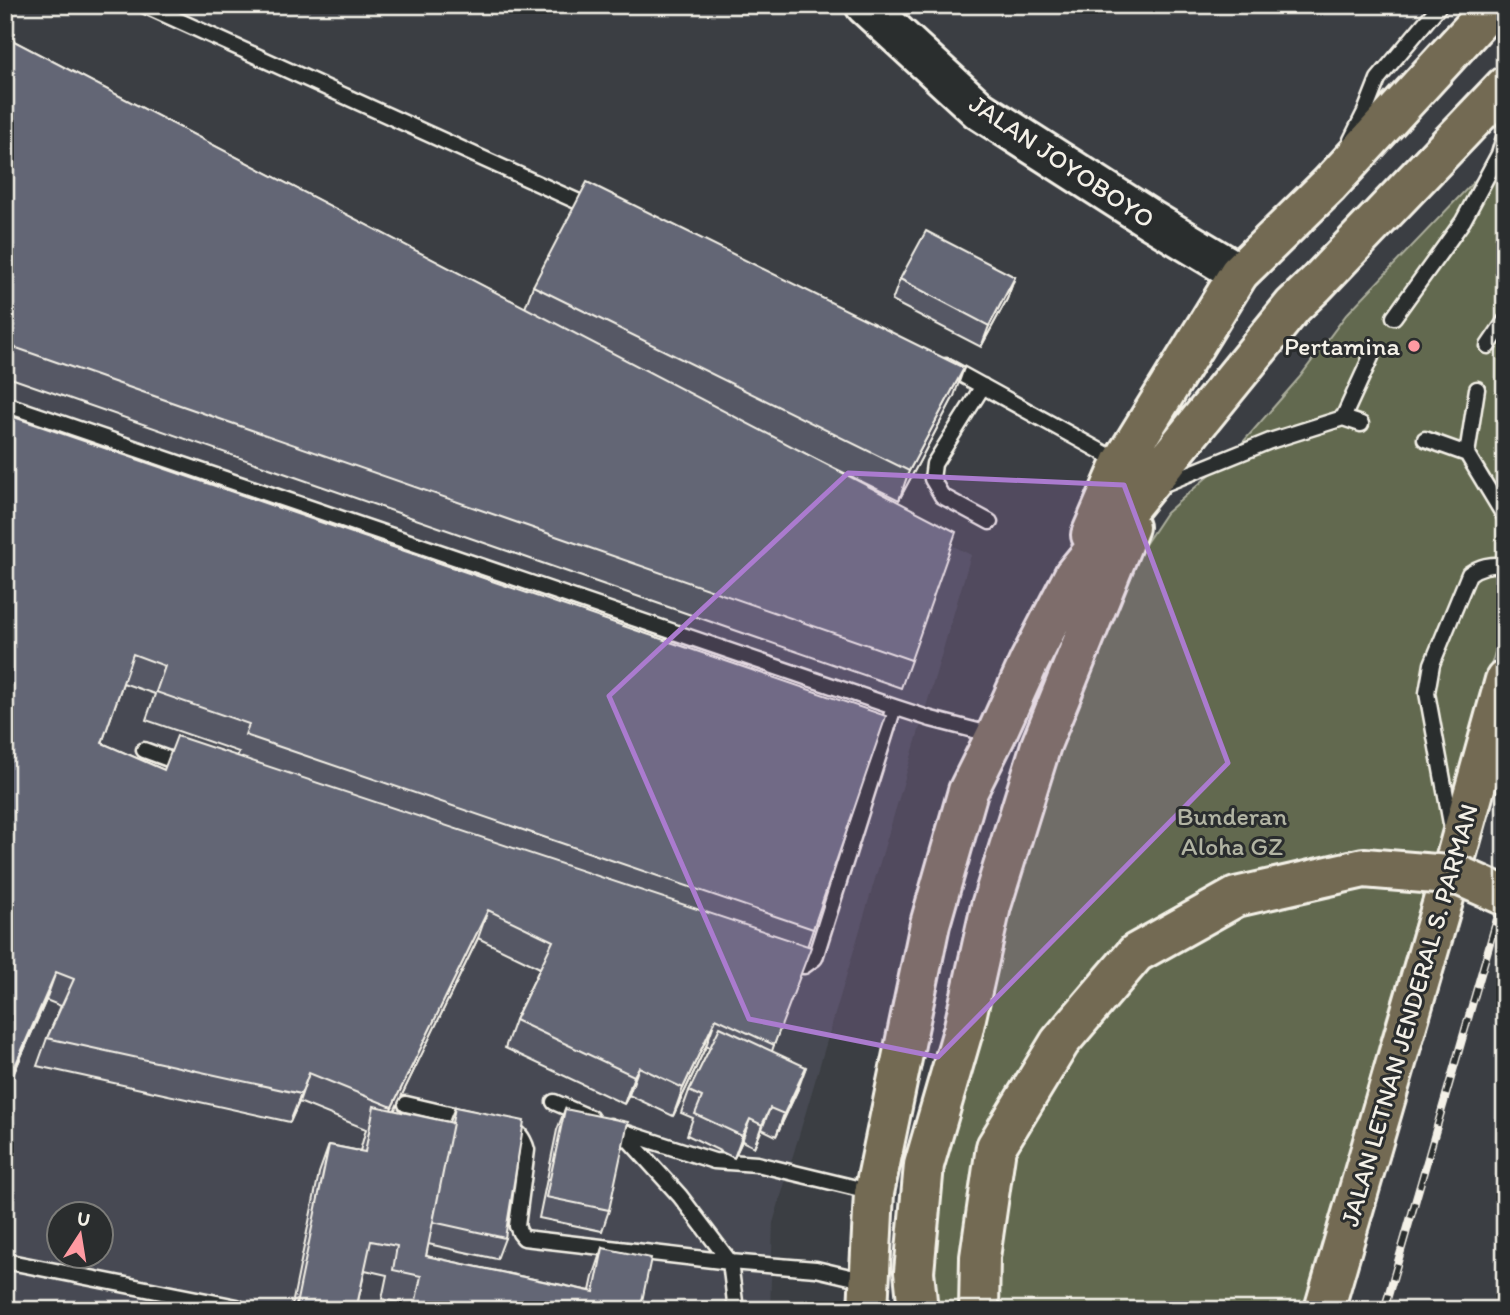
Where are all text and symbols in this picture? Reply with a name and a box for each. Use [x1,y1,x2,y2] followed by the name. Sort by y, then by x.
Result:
[963,87,1161,235] street label: JALAN JOYOBOYO
[1284,330,1400,362] place label: Pertamina
[1406,338,1422,354] marker: Pertamina
[1177,800,1288,862] park label: Bunderan Aloha GZ
[1333,800,1485,1230] street label: JALAN LETNAN JENDERAL S. PARMAN
[46,1200,116,1270] north arrow
[75,1206,92,1231] text: U

